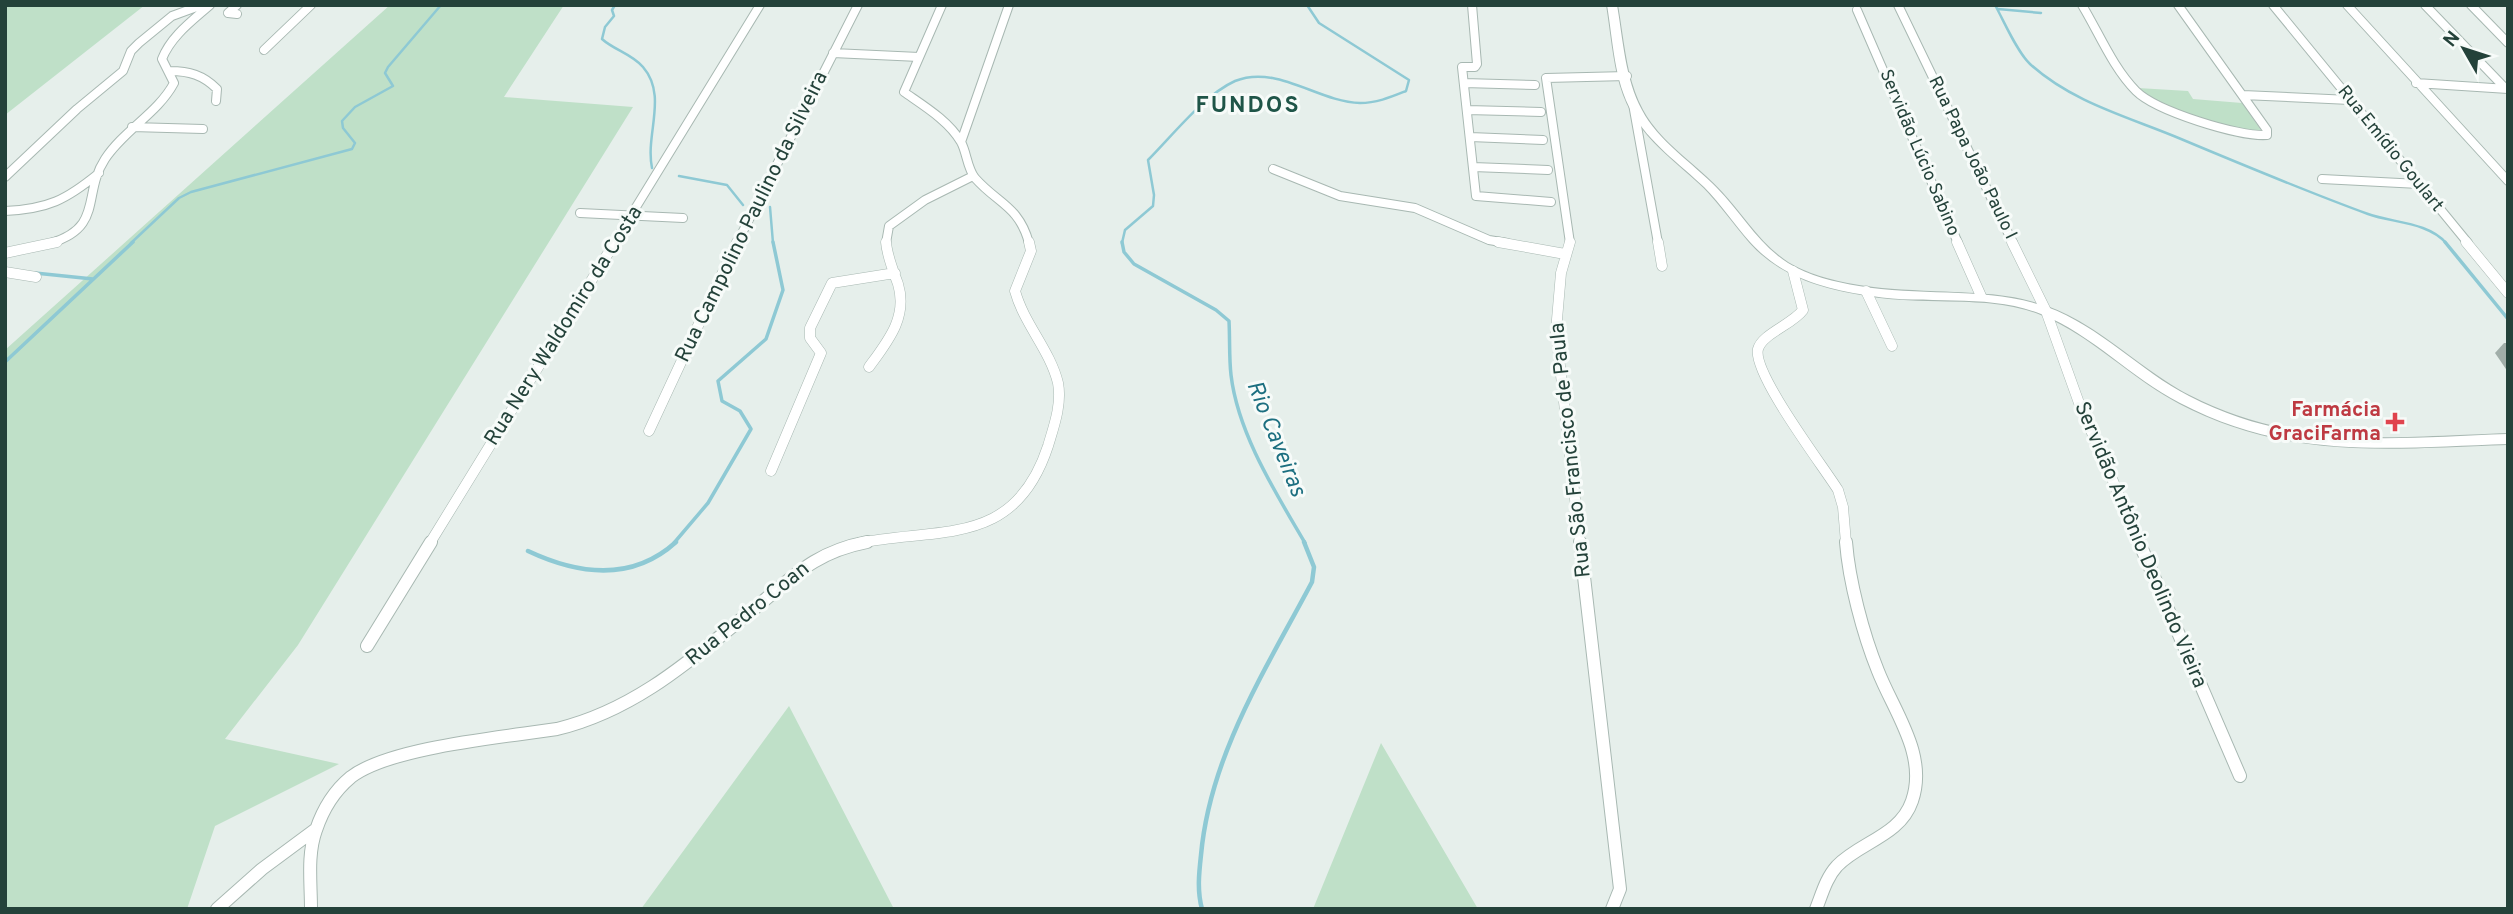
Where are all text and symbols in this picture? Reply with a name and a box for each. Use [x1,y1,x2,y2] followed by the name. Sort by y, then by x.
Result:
[2429,14,2499,84] north arrow
[2439,27,2466,52] text: N
[1874,66,1964,240] street label: Servidão Lúcio Sabino
[670,67,834,367] street label: Rua Campolino Paulino da Silveira
[1922,73,2022,243] street label: Rua Papa João Paulo I
[2332,81,2448,217] street label: Rua Emídio Goulart
[1195,92,1301,121] district label: FUNDOS
[479,201,649,451] street label: Rua Nery Waldomiro da Costa
[1544,321,1598,579] street label: Rua São Francisco de Paula
[1239,377,1312,502] water label: Rio Caveiras
[2268,397,2381,448] place label: Farmácia GraciFarma
[2067,398,2213,692] street label: Servidão Antônio Deolindo Vieira
[2387,414,2403,430] marker: Farmácia GraciFarma
[681,556,815,672] street label: Rua Pedro Coan

